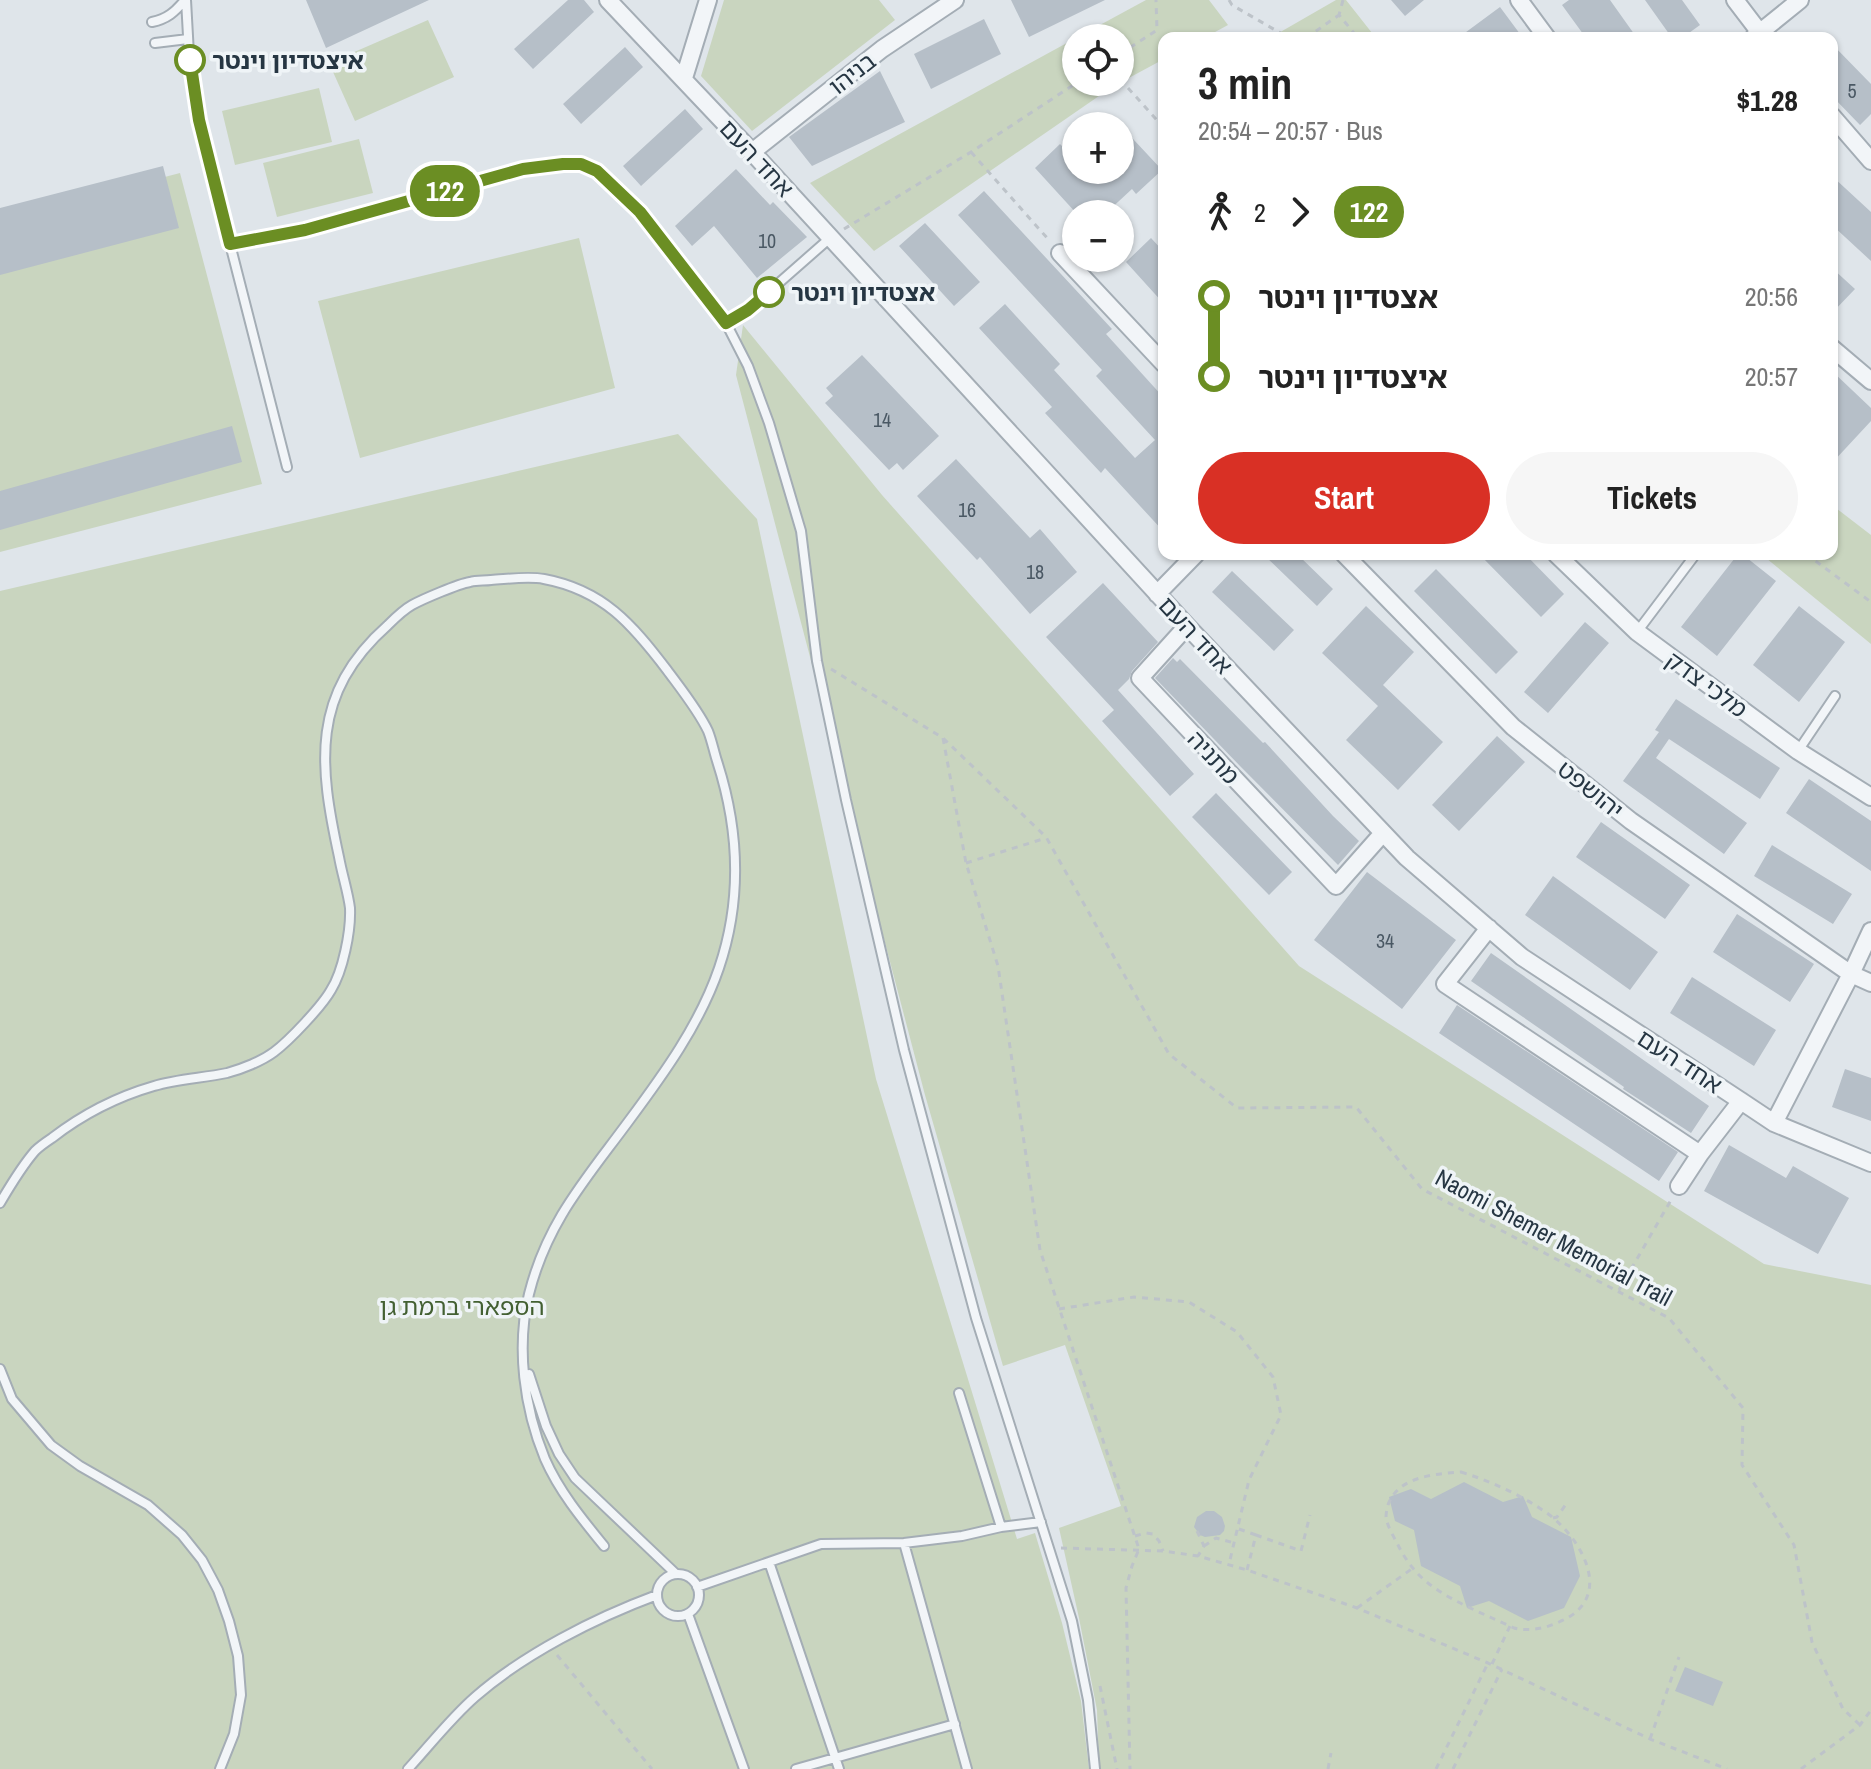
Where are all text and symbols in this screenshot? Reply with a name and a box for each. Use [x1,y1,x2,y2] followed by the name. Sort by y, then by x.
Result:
[1062,24,1134,272] map controls
[1062,24,1134,96] button: locate
[212,44,364,76] place label: איצטדיון וינטר
[175,45,205,75] marker: איצטדיון וינטר
[822,45,882,101] street label: בניהו
[1198,53,1292,113] text: 3 min
[1847,77,1857,104] house number: 5
[1736,80,1798,120] text: $1.28
[713,112,801,204] street label: אחד העם
[1062,112,1134,184] button: +
[1198,113,1383,148] text: 20:54 – 20:57 · Bus
[399,165,491,217] line badge: 122
[426,172,464,210] text: 122
[1198,190,1242,234] icon: walk
[1278,190,1322,234] icon: forward
[1350,193,1388,231] text: 122
[1254,195,1266,230] text: 2
[1062,200,1134,272] button: −
[758,227,776,254] house number: 10
[791,276,935,308] place label: אצטדיון וינטר
[754,277,784,307] marker: אצטדיון וינטר
[1258,277,1438,317] text: אצטדיון וינטר
[1745,279,1798,314] text: 20:56
[1258,357,1448,397] text: איצטדיון וינטר
[1745,359,1798,394] text: 20:57
[873,406,891,433] house number: 14
[1198,452,1490,544] button: Start
[1506,452,1798,544] button: Tickets
[958,496,976,523] house number: 16
[1026,558,1044,585] house number: 18
[1152,589,1240,681] street label: אחד העם
[1660,644,1754,724] street label: מלכי צדק
[1181,723,1247,791] street label: מתניה
[1551,753,1631,825] street label: יהושפט
[1376,927,1394,954] house number: 34
[1631,1022,1729,1100] street label: אחד העם
[1430,1161,1678,1313] street label: Naomi Shemer Memorial Trail
[380,1290,545,1322] park label: הספארי ברמת גן

